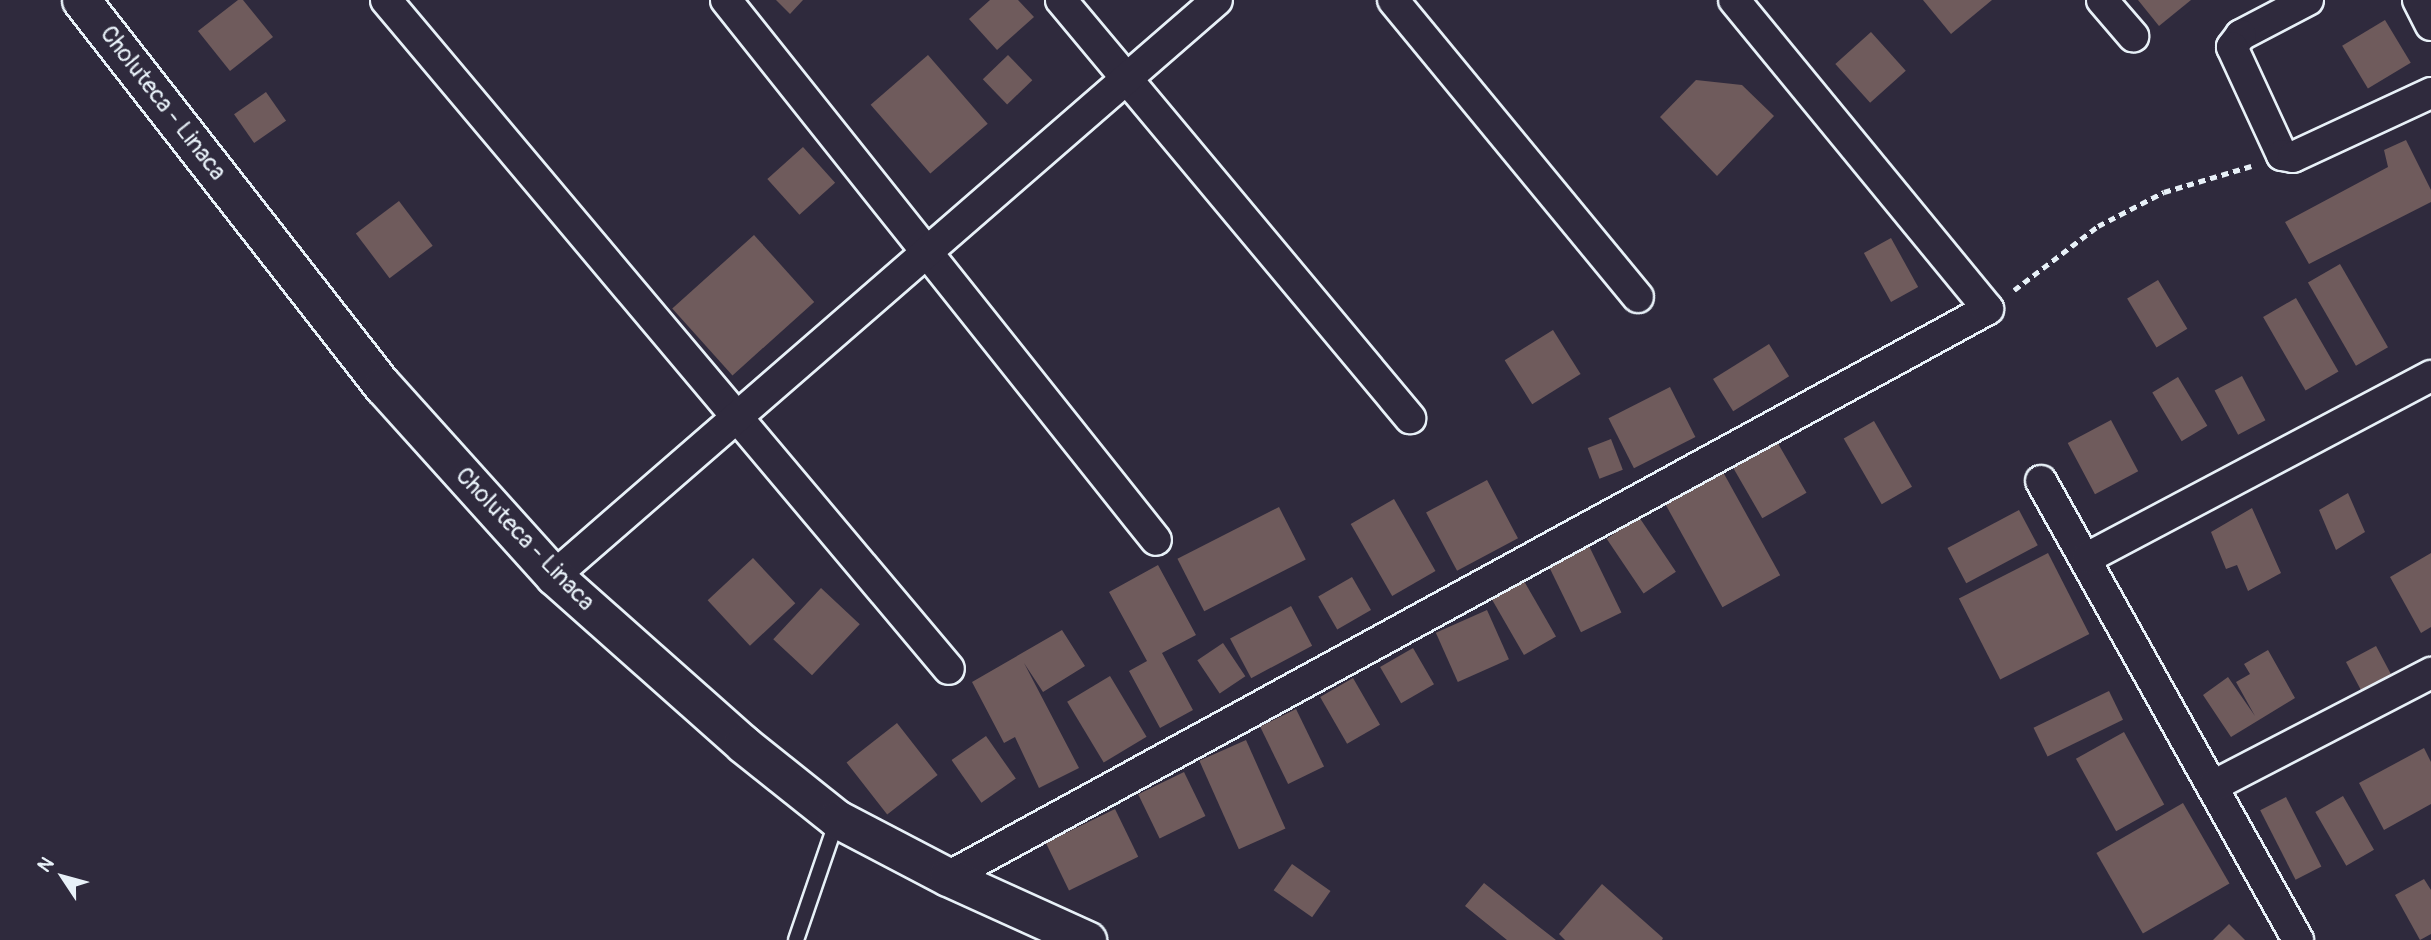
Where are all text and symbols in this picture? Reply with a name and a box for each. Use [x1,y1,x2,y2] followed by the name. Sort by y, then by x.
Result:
[94,20,232,186] street label: Choluteca - Linaca
[449,461,601,617] street label: Choluteca - Linaca
[28,842,98,912] north arrow
[33,852,59,877] text: N

